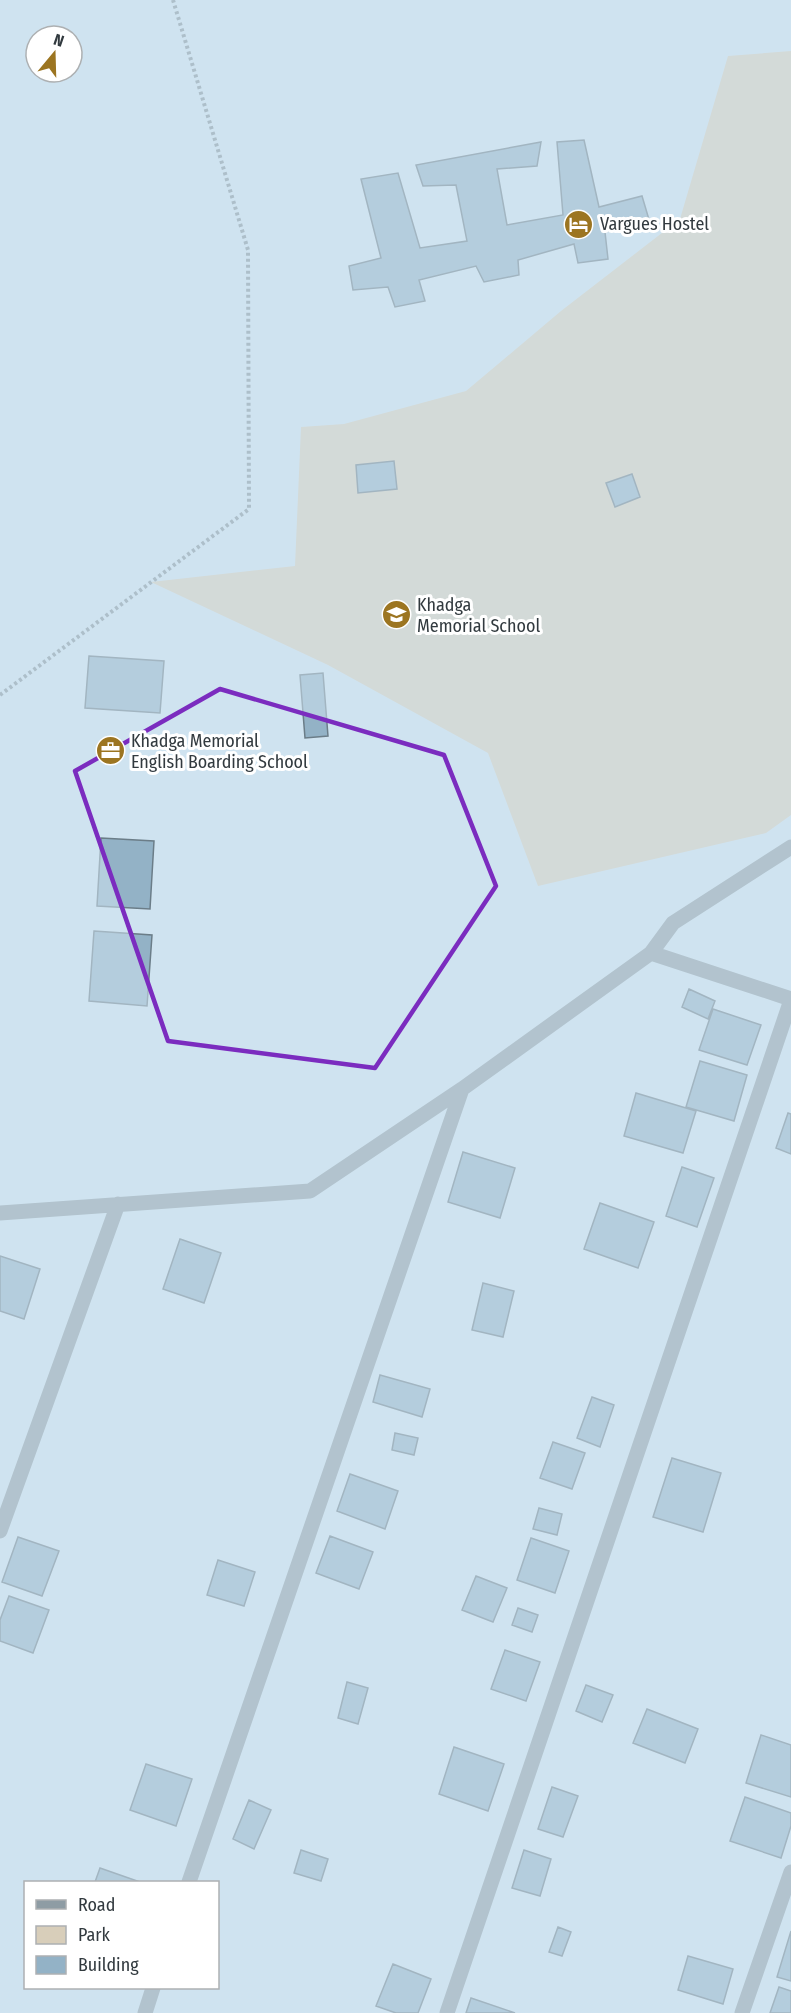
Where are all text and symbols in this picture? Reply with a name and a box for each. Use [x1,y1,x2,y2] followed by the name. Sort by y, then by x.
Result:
[24,24,84,84] north arrow
[51,30,66,51] text: N
[563,208,595,240] hotel icon: Vargues Hostel
[600,213,709,235] place label: Vargues Hostel
[417,594,540,637] place label: Khadga Memorial School
[380,599,412,631] school or university icon: Khadga Memorial School
[131,730,308,773] place label: Khadga Memorial English Boarding School
[94,735,126,767] office icon: Khadga Memorial English Boarding School
[24,1881,219,1989] legend
[78,1894,115,1916] text: Road
[78,1924,111,1946] text: Park
[78,1954,139,1976] text: Building

